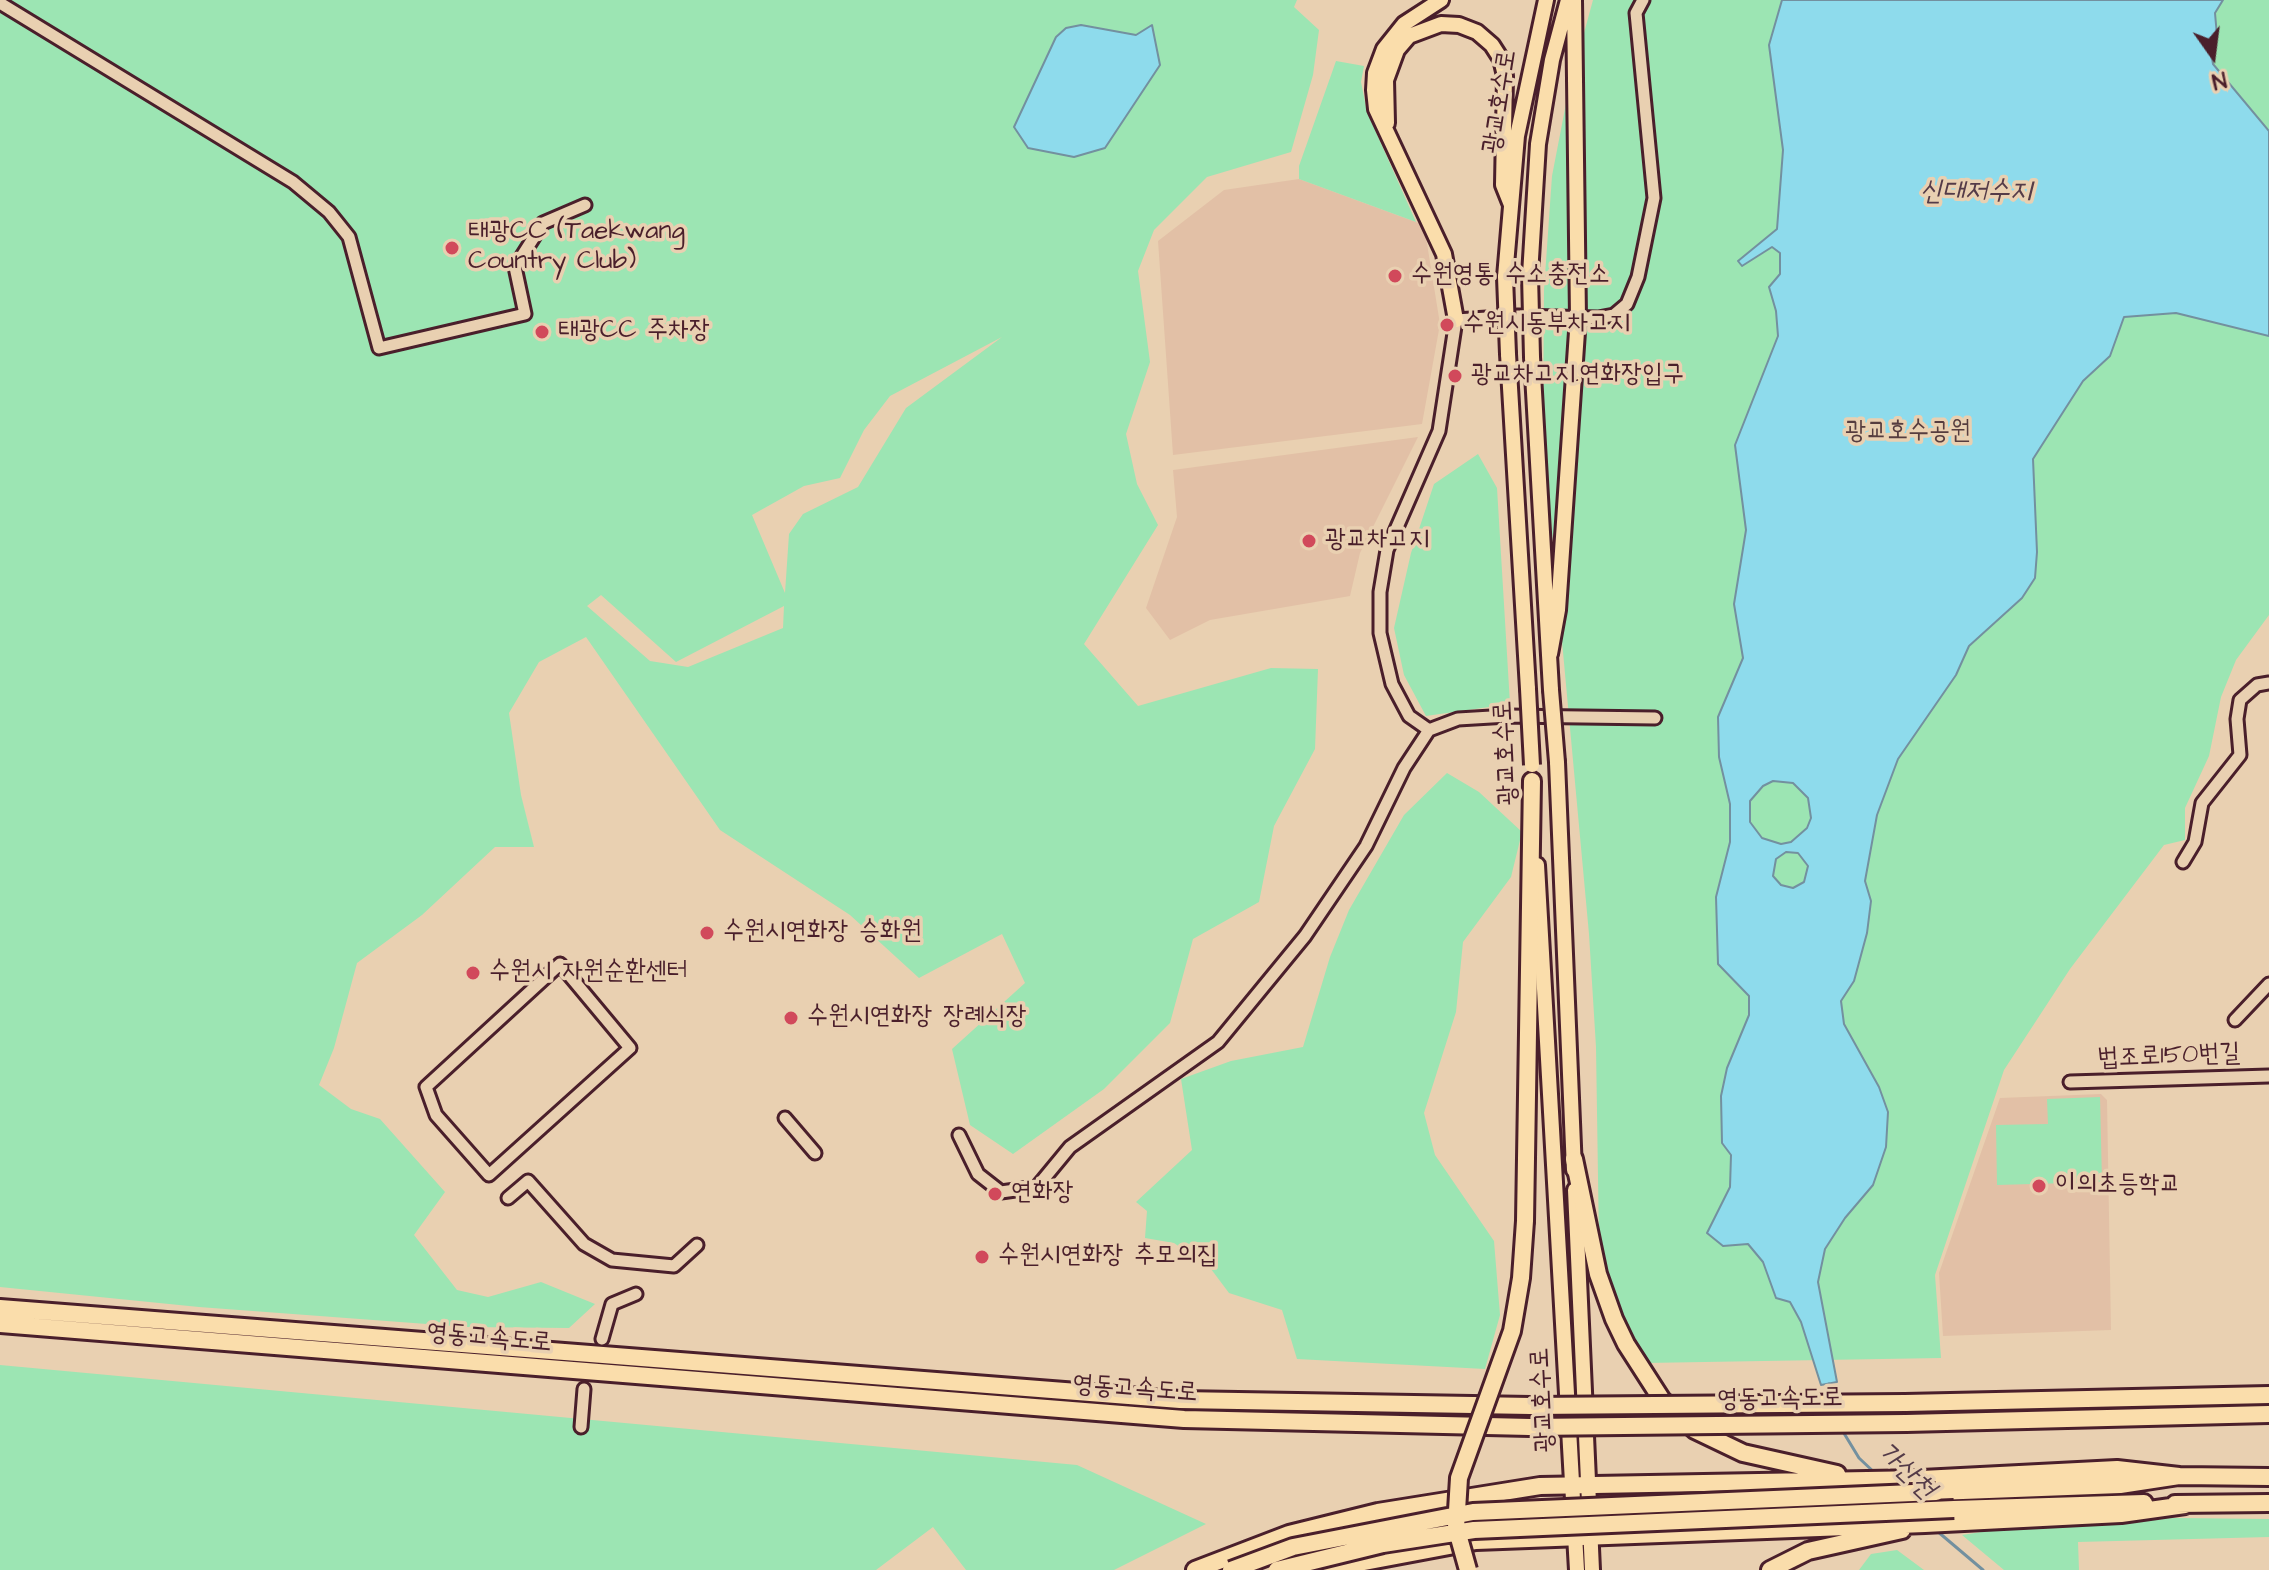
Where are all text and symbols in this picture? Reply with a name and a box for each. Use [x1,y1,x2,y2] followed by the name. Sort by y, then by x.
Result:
[2173,16,2253,96] north arrow
[1477,48,1525,156] street label: 광교호수로
[2208,63,2229,96] text: N
[1920,176,2032,210] water label: 신대저수지
[468,217,685,278] place label: 태광CC (Taekwang Country Club)
[443,239,461,257] marker: 태광CC (Taekwang Country Club)
[1411,260,1610,292] place label: 수원영통 수소충전소
[1386,267,1404,285] marker: 수원영통 수소충전소
[1463,309,1630,341] place label: 수원시동부차고지
[558,316,710,348] place label: 태광CC 주차장
[1438,316,1456,334] marker: 수원시동부차고지
[533,323,551,341] marker: 태광CC 주차장
[1471,360,1684,392] place label: 광교차고지.연화장입구
[1446,367,1464,385] marker: 광교차고지.연화장입구
[1845,417,1971,449] park label: 광교호수공원
[1325,525,1430,557] place label: 광교차고지
[1300,532,1318,550] marker: 광교차고지
[1489,700,1525,806] street label: 광교호수로
[723,917,922,949] place label: 수원시연화장 승화원
[698,924,716,942] marker: 수원시연화장 승화원
[489,957,688,989] place label: 수원시 자원순환센터
[464,964,482,982] marker: 수원시 자원순환센터
[807,1002,1027,1034] place label: 수원시연화장 장례식장
[782,1009,800,1027] marker: 수원시연화장 장례식장
[2097,1039,2241,1075] street label: 법조로150번길
[2055,1170,2181,1202] place label: 이의초등학교
[2030,1177,2048,1195] marker: 이의초등학교
[1011,1178,1074,1210] place label: 연화장
[986,1185,1004,1203] marker: 연화장
[998,1241,1218,1273] place label: 수원시연화장 추모의집
[973,1248,991,1266] marker: 수원시연화장 추모의집
[425,1318,553,1360] street label: 영동고속도로
[1526,1347,1562,1453] street label: 광교호수로
[1071,1370,1199,1410] street label: 영동고속도로
[1717,1383,1843,1417] street label: 영동고속도로
[1869,1437,1941,1507] water label: 가산천

